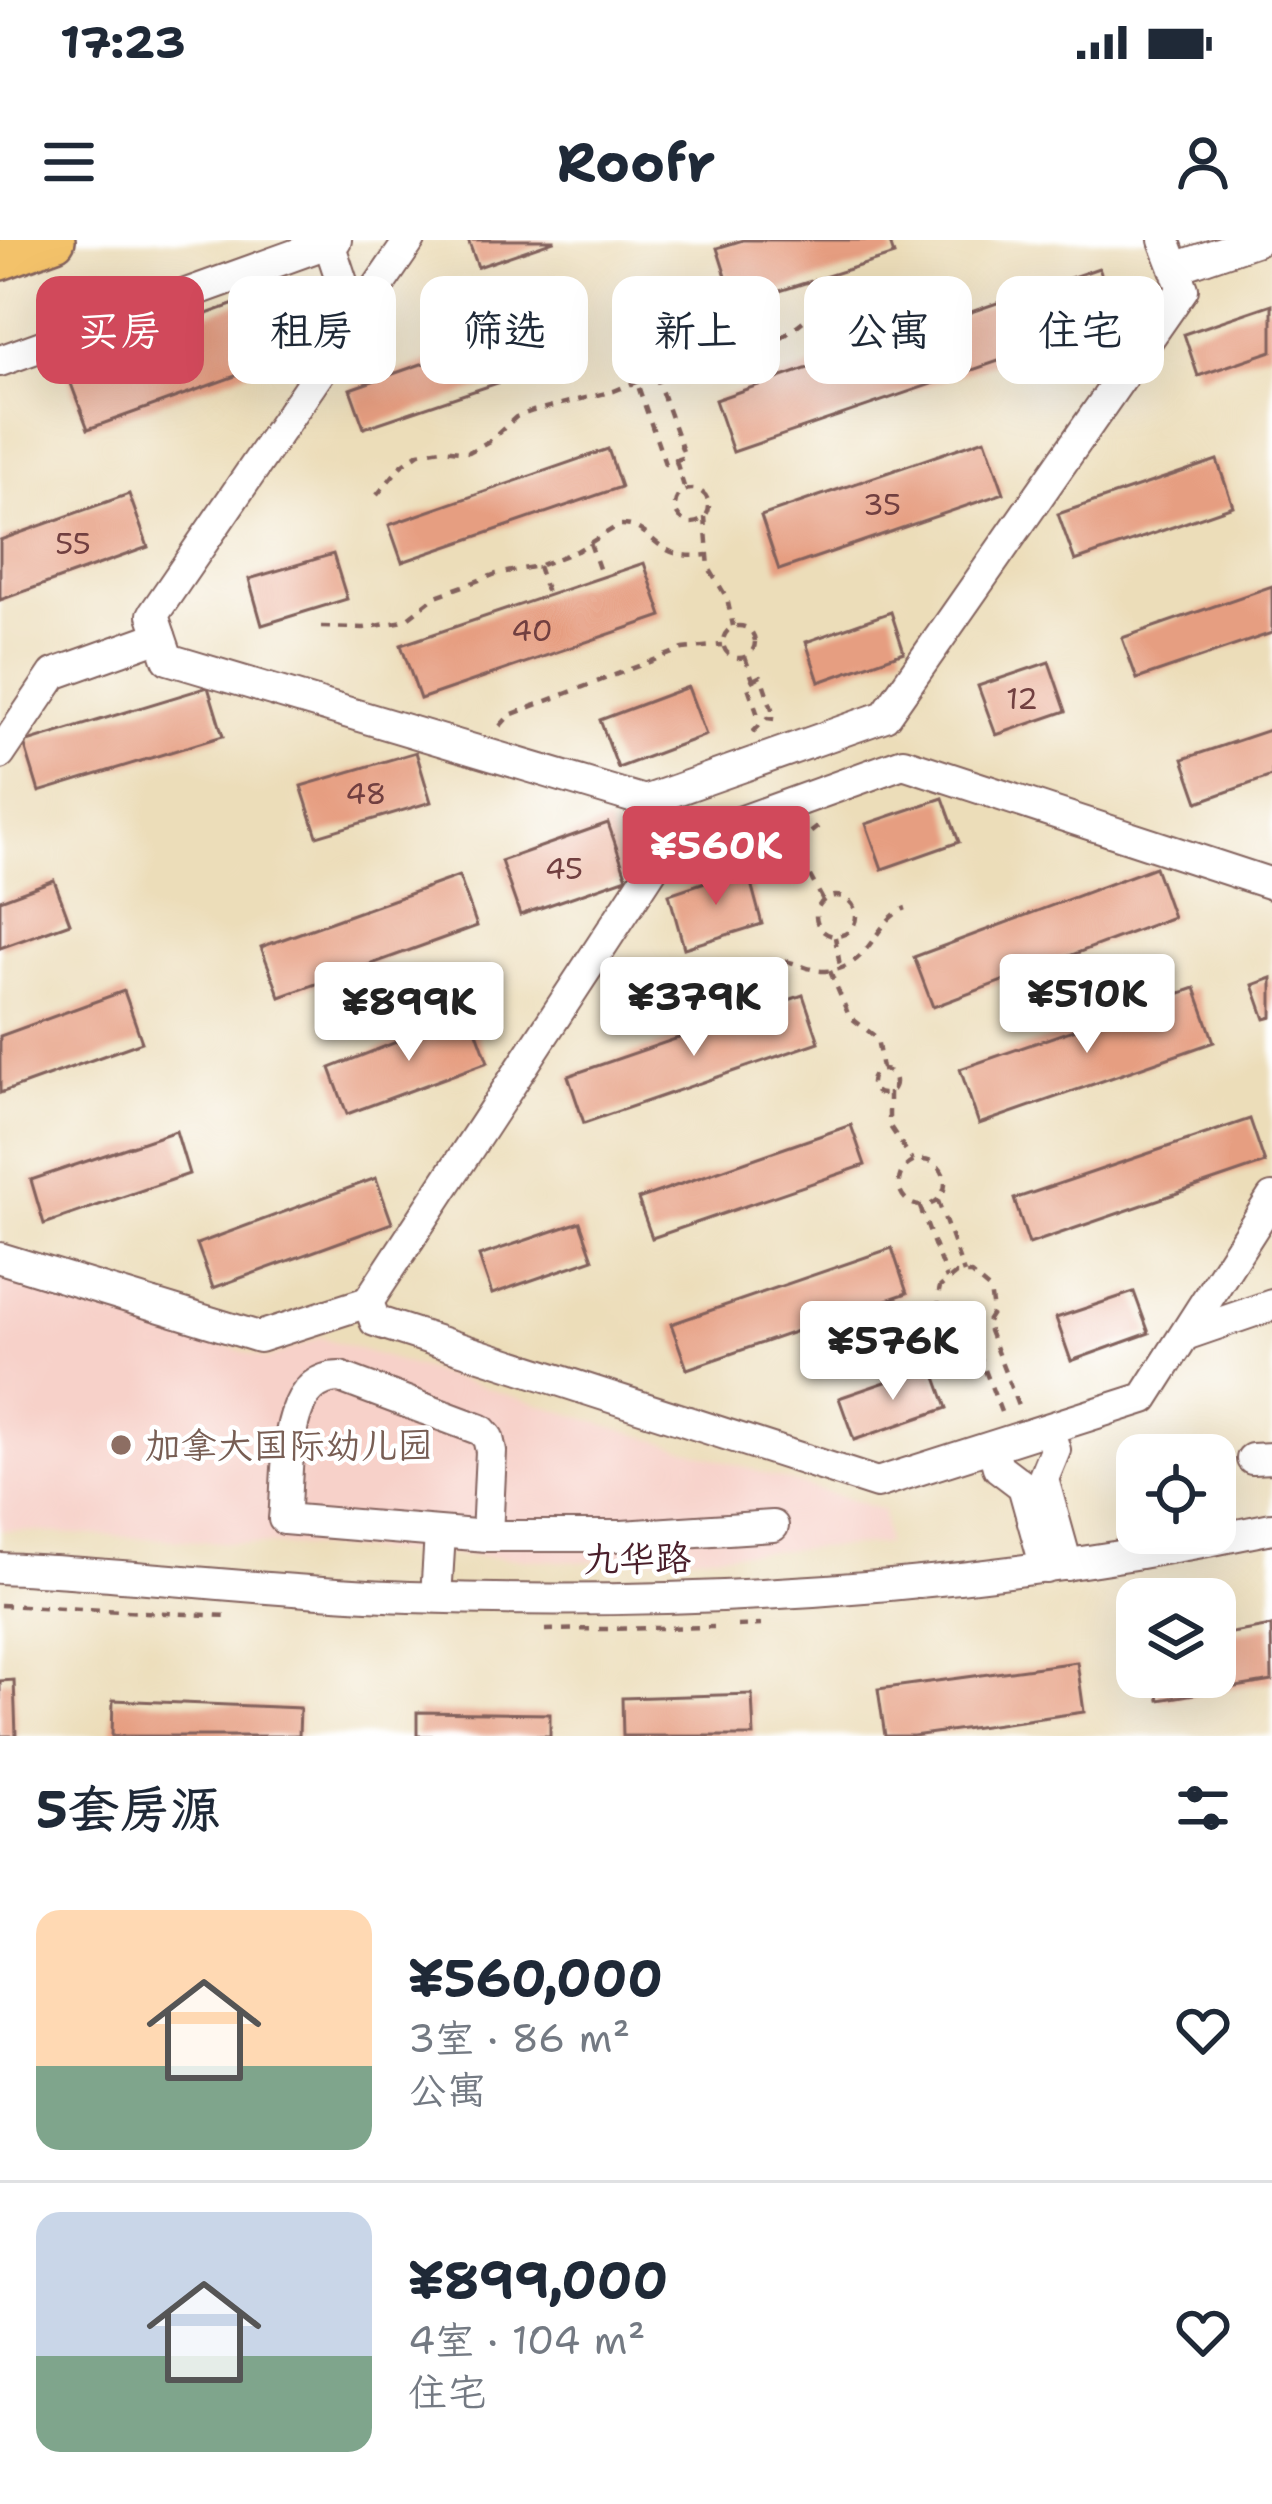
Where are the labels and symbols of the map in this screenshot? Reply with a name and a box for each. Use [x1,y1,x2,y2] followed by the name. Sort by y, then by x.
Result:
[863,484,901,525] house number: 35
[55,523,91,564] house number: 55
[511,610,553,651] house number: 40
[1006,678,1038,719] house number: 12
[345,773,387,814] house number: 48
[632,806,800,908] pin: ¥560K
[545,848,583,889] house number: 45
[1003,954,1171,1056] pin: ¥510K
[610,957,778,1059] pin: ¥379K
[325,962,493,1064] pin: ¥899K
[809,1301,977,1403] pin: ¥576K
[145,1421,433,1470] place label: 加拿大国际幼儿园
[108,1432,134,1458] marker: 加拿大国际幼儿园
[583,1533,691,1584] street label: 九华路

